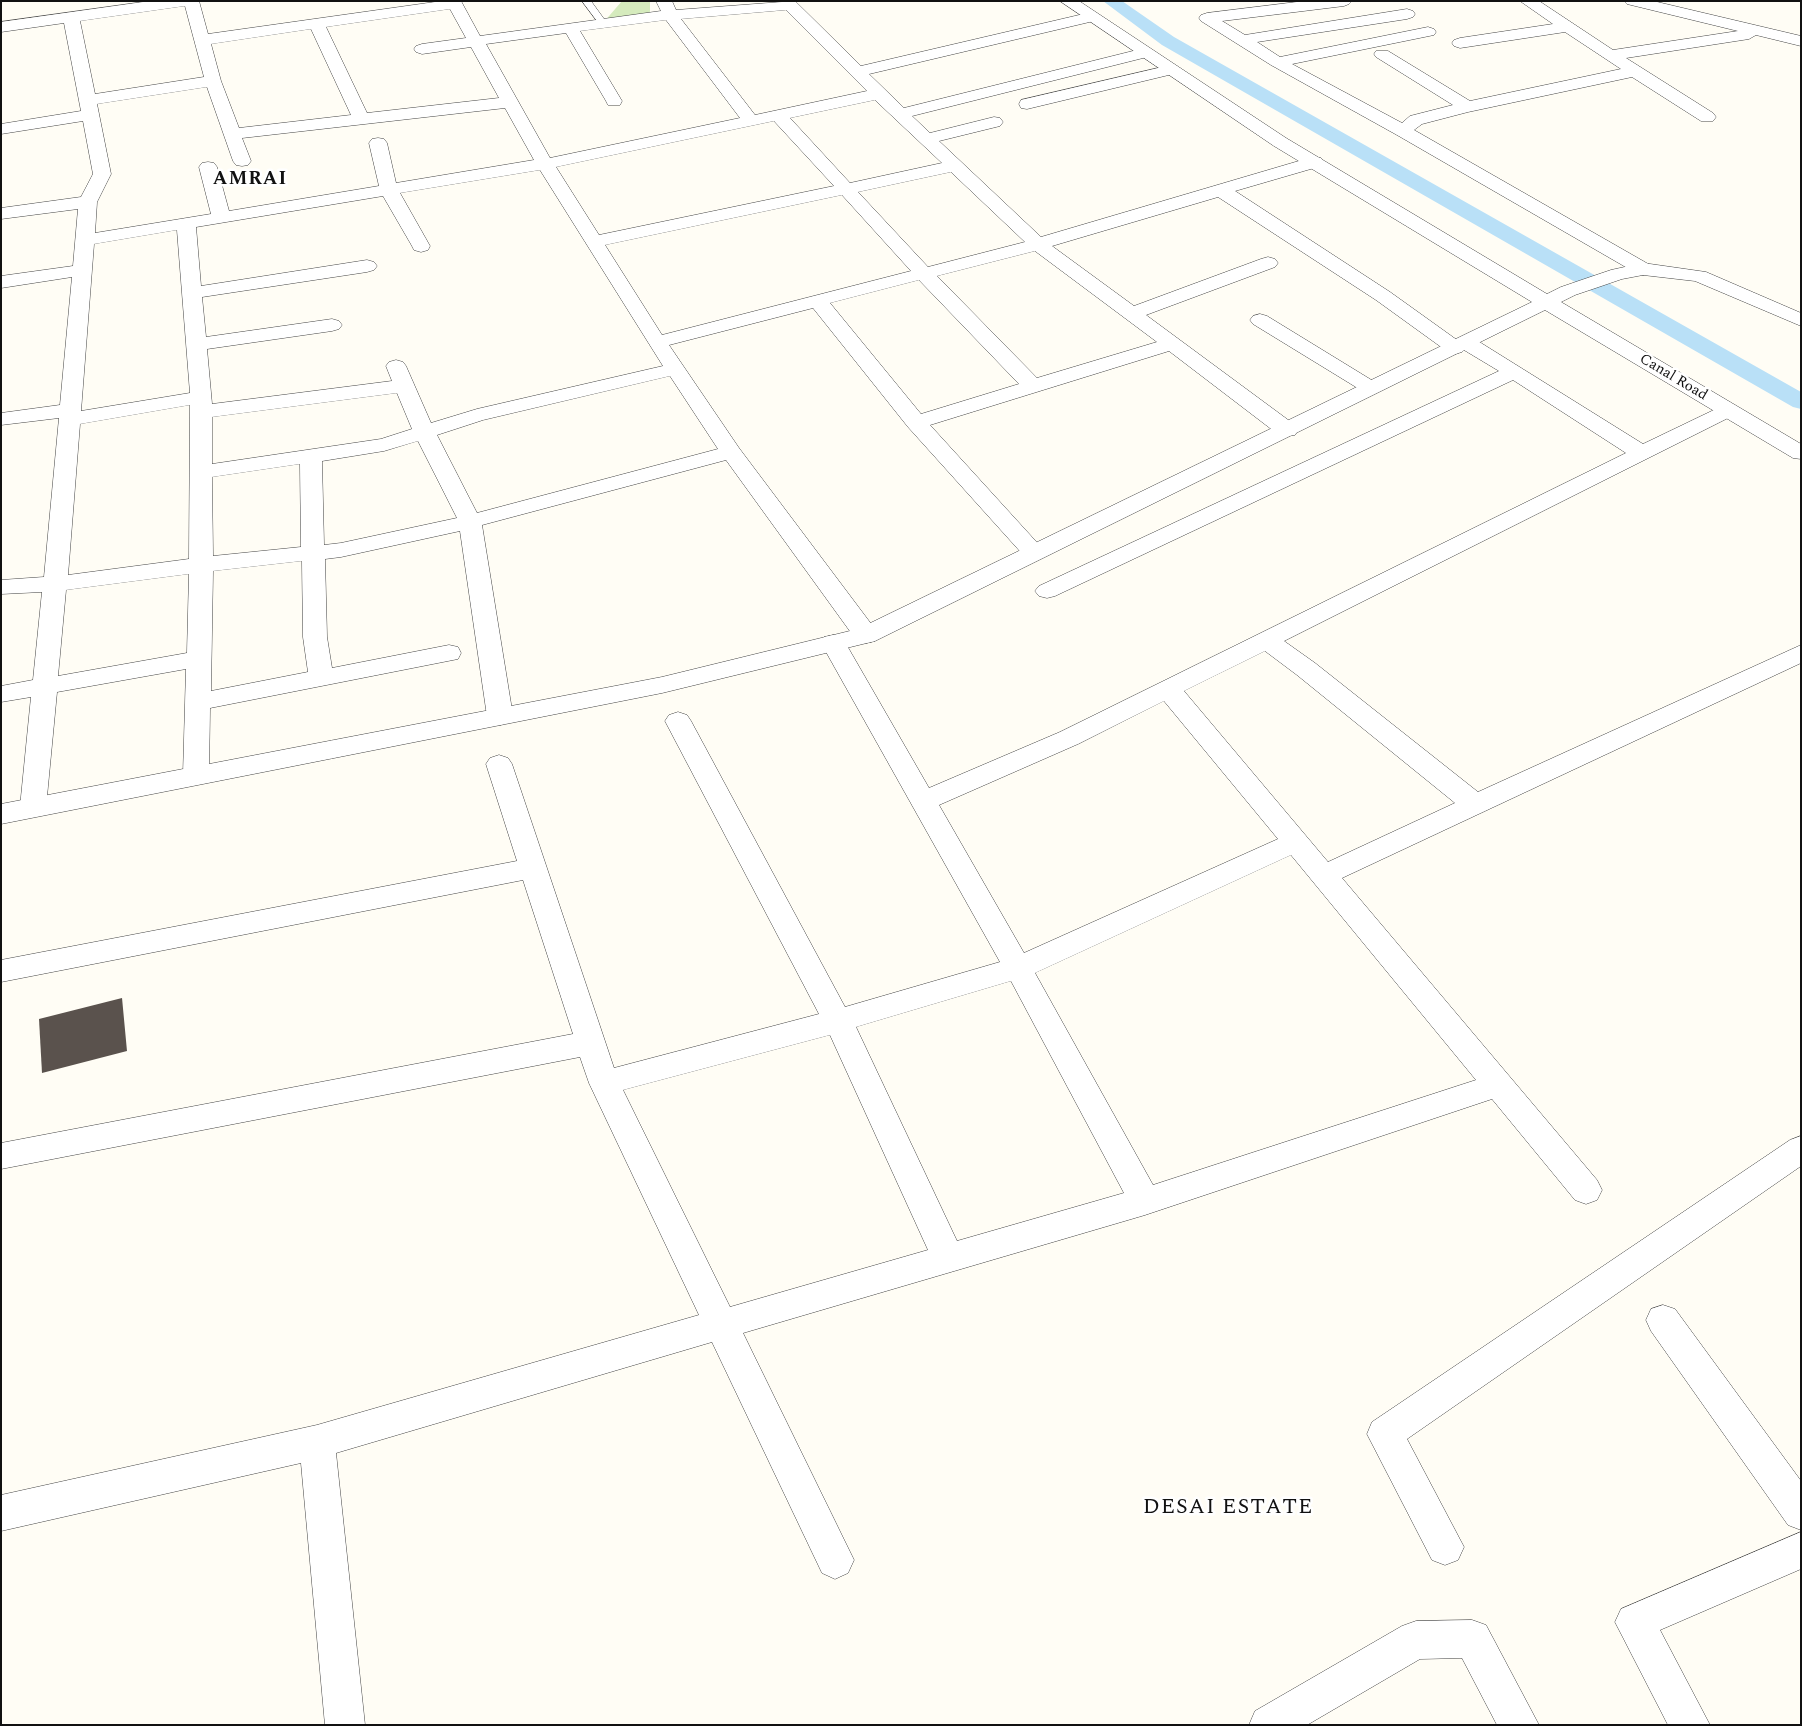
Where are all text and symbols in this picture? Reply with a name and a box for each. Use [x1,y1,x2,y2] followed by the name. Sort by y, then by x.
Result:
[212,169,288,191] district label: AMRAI
[1636,351,1710,405] street label: Canal Road
[1141,1496,1315,1522] district label: DESAI ESTATE

